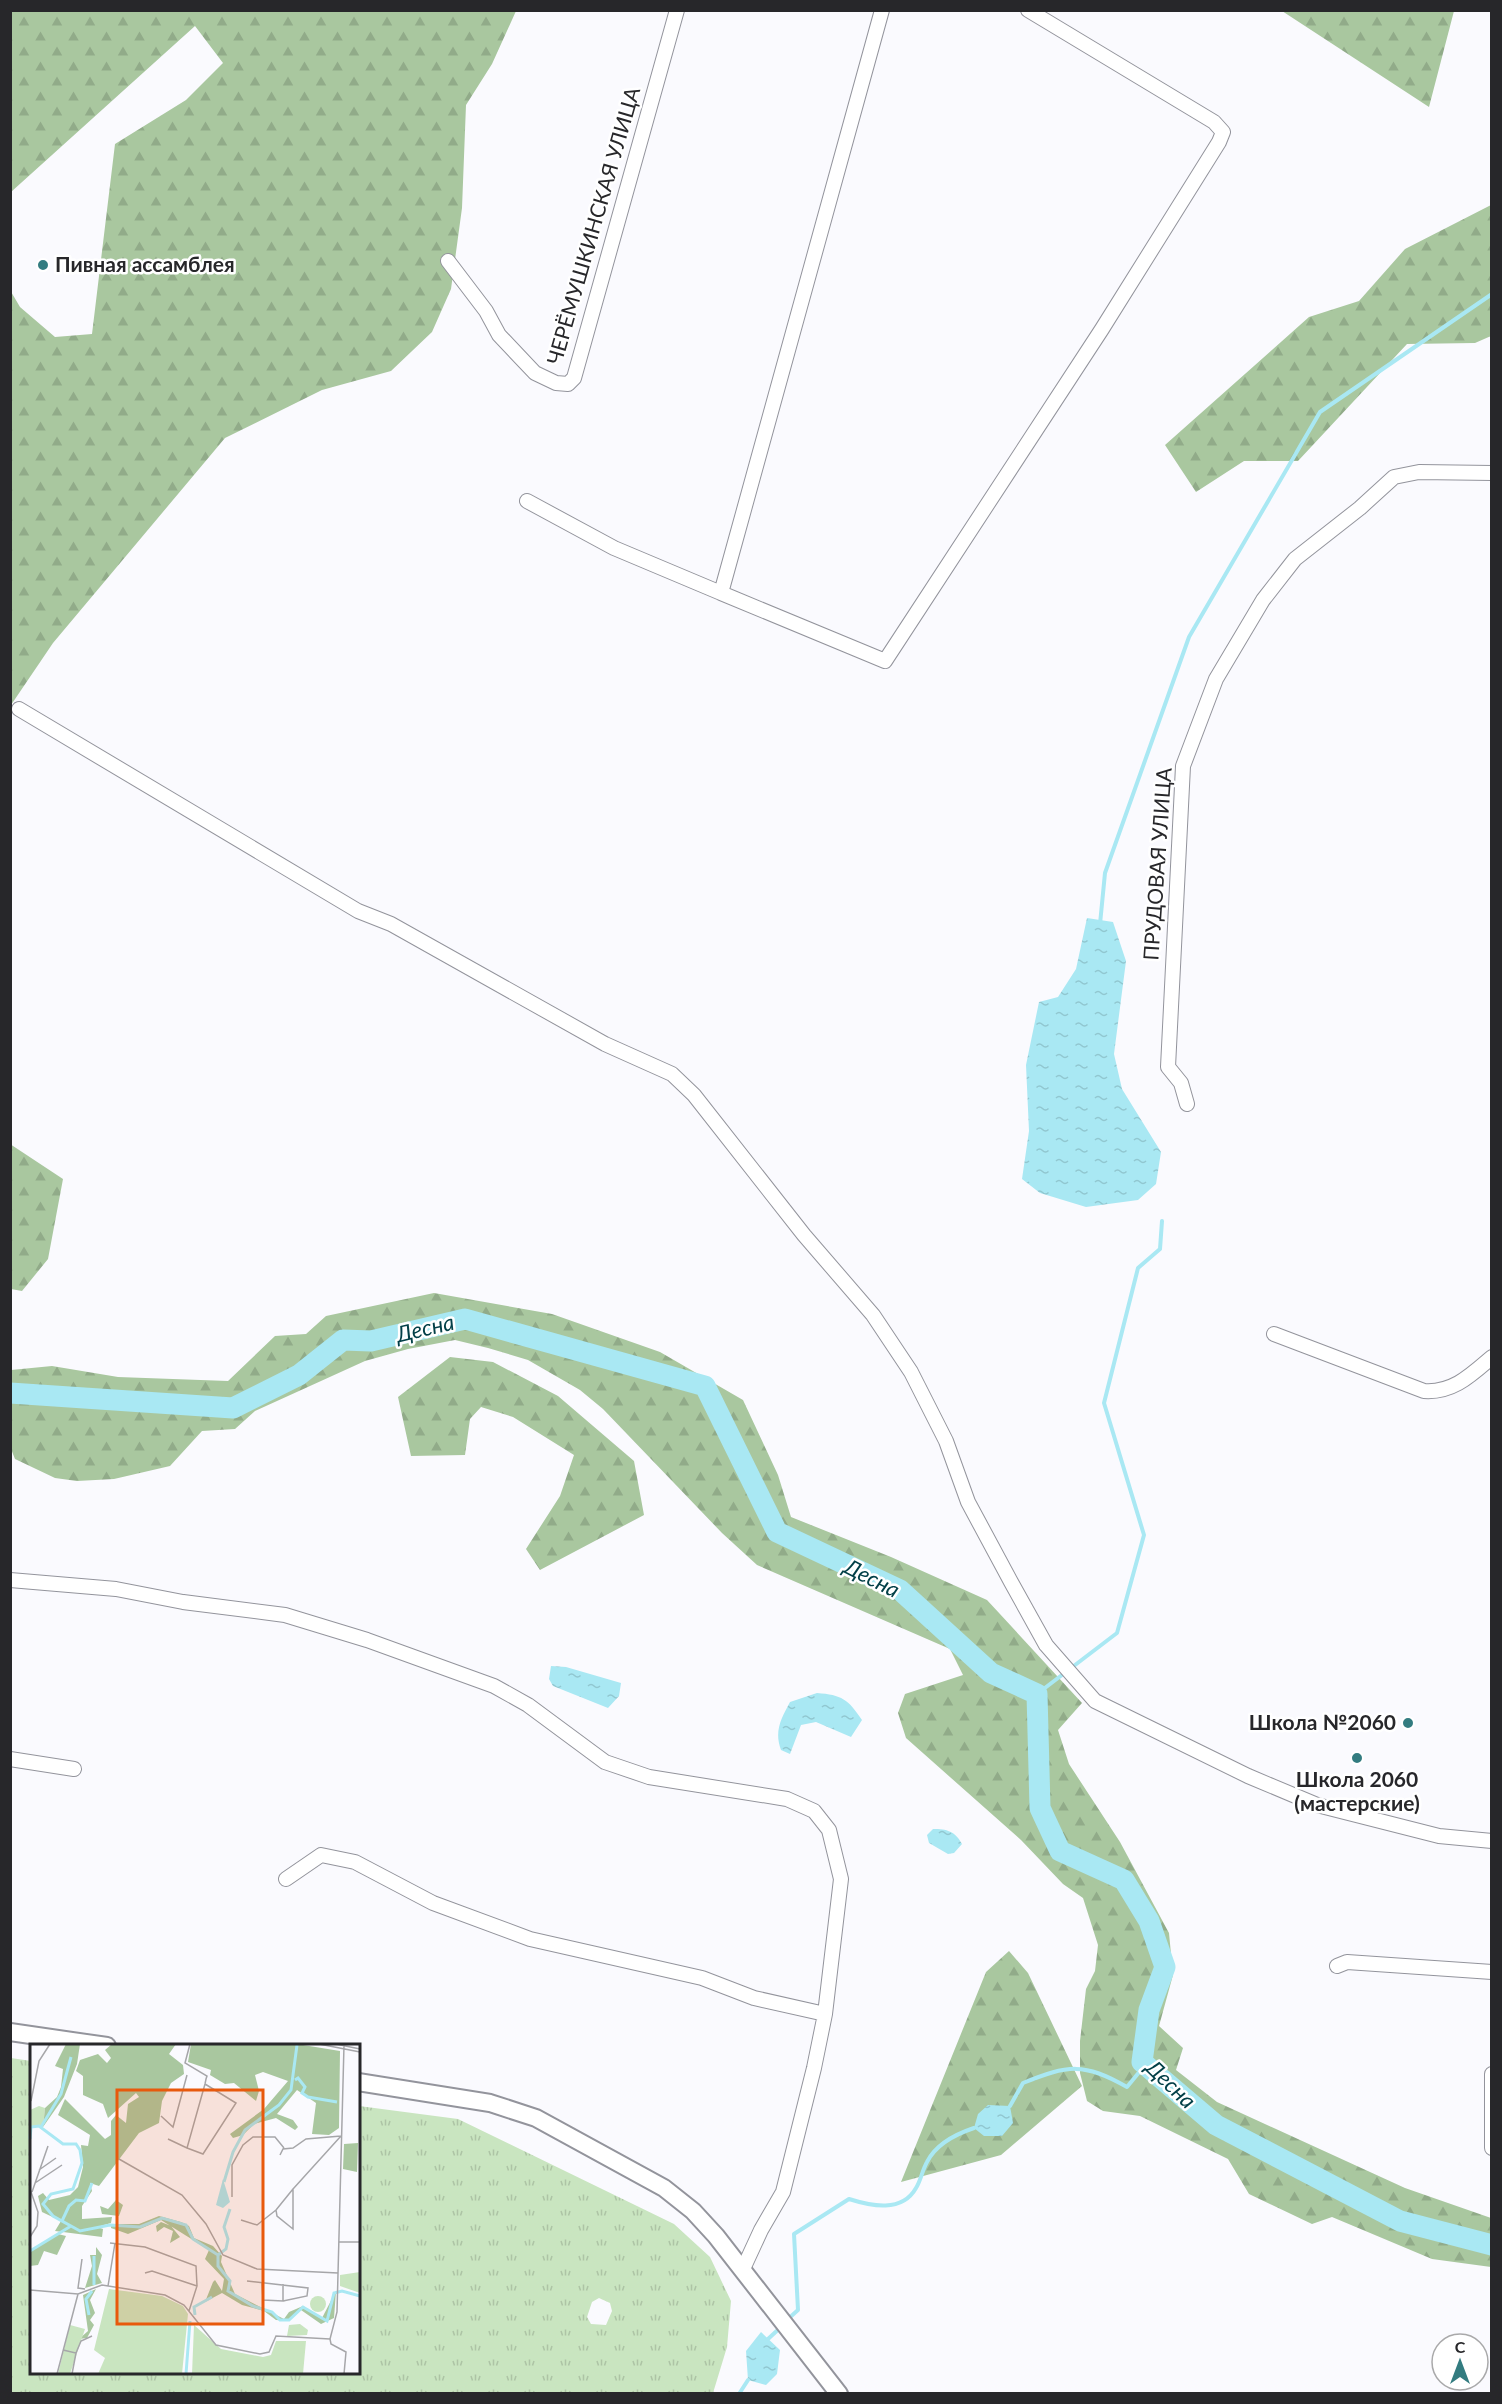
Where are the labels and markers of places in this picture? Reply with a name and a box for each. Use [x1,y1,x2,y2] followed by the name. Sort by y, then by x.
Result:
[55,251,235,276] place label: Пивная ассамблея
[36,258,50,272] marker: Пивная ассамблея
[1249,1709,1396,1734] place label: Школа №2060
[1401,1716,1415,1730] marker: Школа №2060
[1350,1751,1364,1765] marker: Школа 2060 (мастерские)
[1294,1766,1420,1815] place label: Школа 2060 (мастерские)

